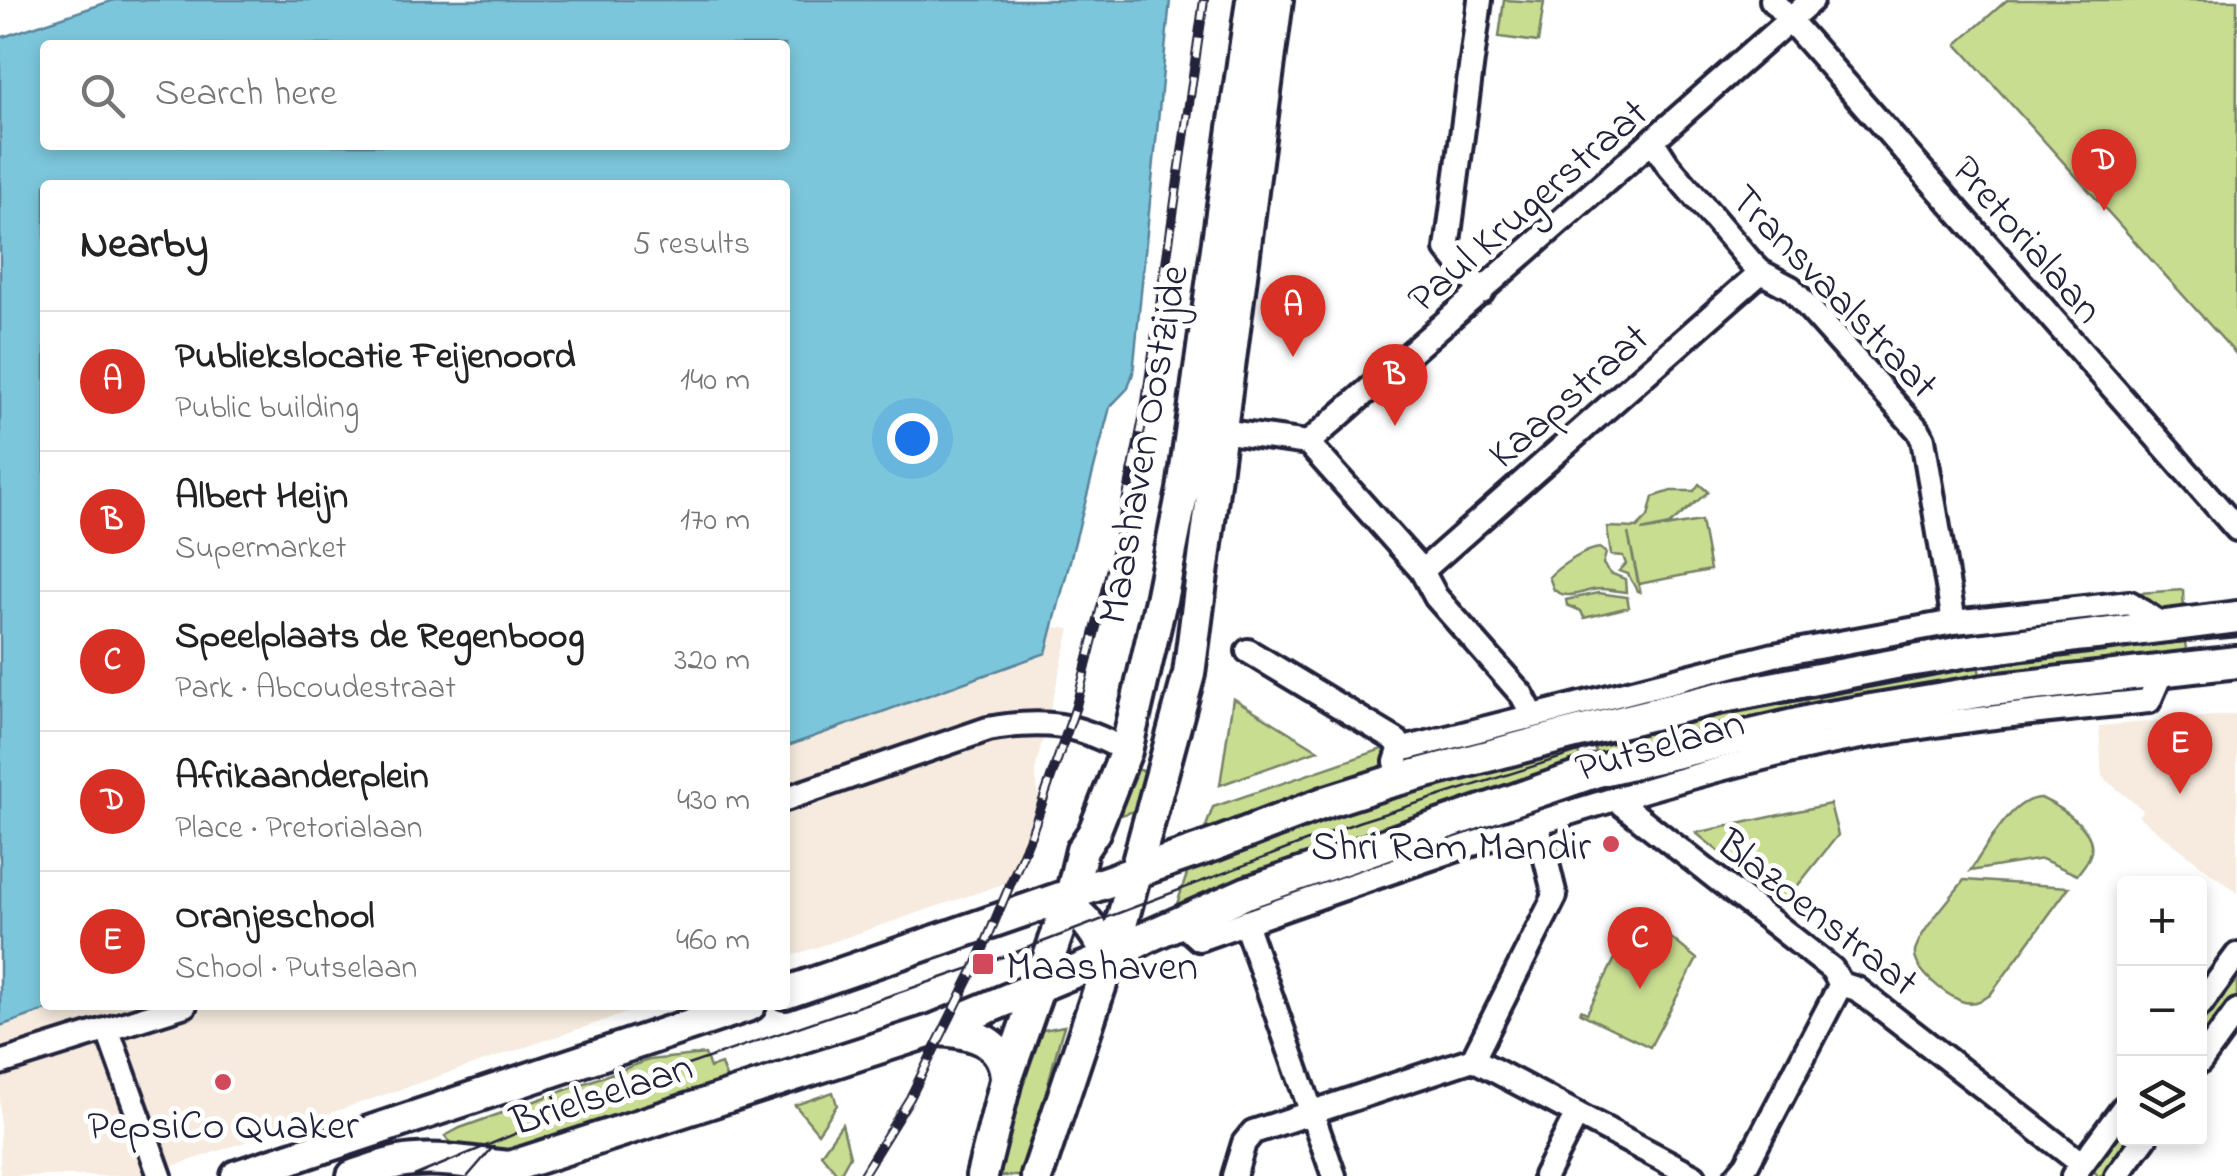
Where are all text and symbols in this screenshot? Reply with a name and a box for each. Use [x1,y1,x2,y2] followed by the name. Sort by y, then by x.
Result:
[40,40,790,150] search box
[155,67,337,123] text: Search here
[75,68,130,123] icon: search
[1395,85,1663,329] street label: Paul Krugerstraat
[2072,128,2136,211] pin: D
[1935,143,2116,339] street label: Pretorialaan
[1714,172,1951,414] street label: Transvaalstraat
[80,215,208,276] text: Nearby
[633,222,750,269] text: 5 results
[1084,260,1207,629] street label: Maashaven Oostzijde
[1260,274,1326,357] pin: A
[1476,310,1664,485] street label: Kaapstraat
[175,330,576,386] text: Publiekslocatie Feijenoord
[1362,344,1428,426] pin: B
[103,358,122,405] text: A
[680,358,750,405] text: 140 m
[175,386,359,433] text: Public building
[887,413,938,464] your location
[175,470,348,526] text: Albert Heijn
[102,498,123,545] text: B
[680,498,750,545] text: 170 m
[175,526,347,573] text: Supermarket
[175,610,585,666] text: Speelplaats de Regenboog
[104,638,121,685] text: C
[674,638,750,685] text: 320 m
[175,666,456,713] text: Park · Abcoudestraat
[1569,694,1752,801] street label: Putselaan
[2148,712,2212,794] pin: E
[175,750,429,806] text: Afrikaanderplein
[101,778,124,825] text: D
[677,778,750,825] text: 430 m
[175,806,423,853] text: Place · Pretorialaan
[1701,815,1931,1013] street label: Blazoenstraat
[1311,818,1592,879] place label: Shri Ram Mandir
[1600,833,1622,855] marker: Shri Ram Mandir
[2117,876,2207,1146] map controls
[2117,876,2207,966] button: +
[175,890,375,946] text: Oranjeschool
[1608,906,1672,989] pin: C
[103,918,122,965] text: E
[676,918,750,965] text: 460 m
[1006,938,1198,999] place label: Maashaven
[175,946,417,993] text: School · Putselaan
[970,951,996,977] marker: Maashaven
[2117,966,2207,1056] button: −
[503,1038,701,1155] street label: Brielselaan
[2117,1056,2207,1146] button: layers
[212,1071,234,1093] marker: PepsiCo Quaker
[87,1097,360,1158] place label: PepsiCo Quaker

